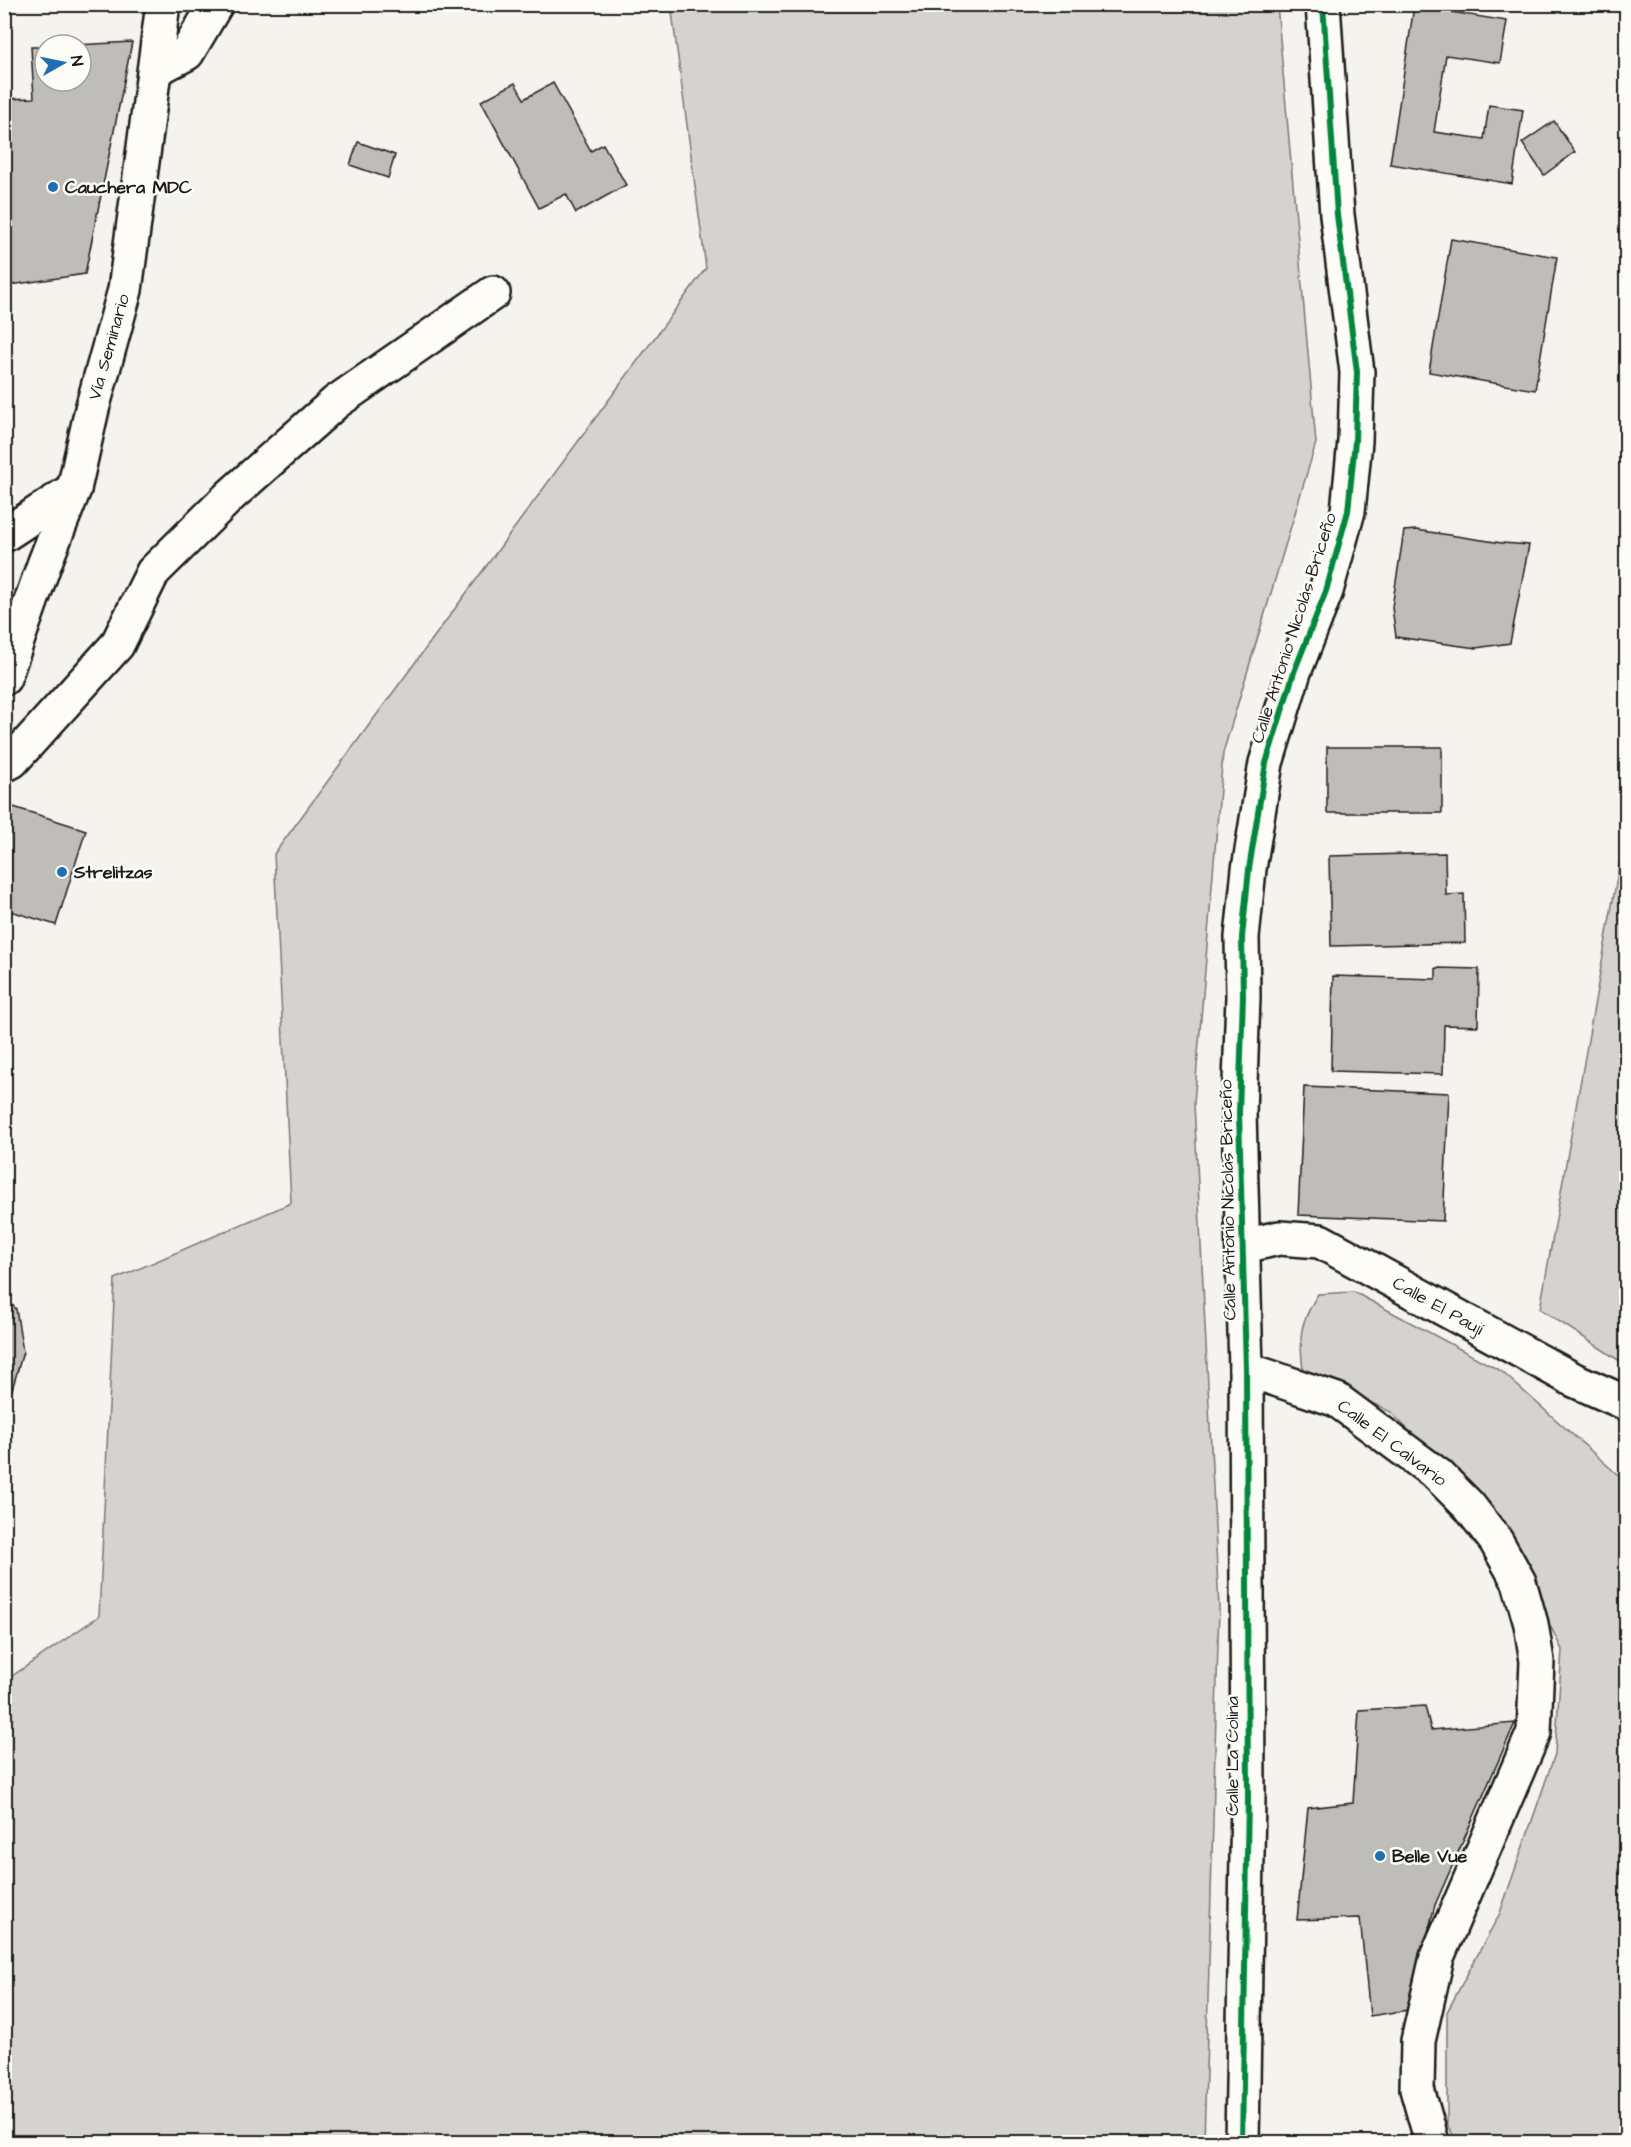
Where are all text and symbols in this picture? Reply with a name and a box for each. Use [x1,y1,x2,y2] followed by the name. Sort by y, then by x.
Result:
[33,33,93,93] north arrow
[65,54,88,67] text: N
[65,175,192,200] place label: Cauchera MDC
[46,180,60,194] marker: Cauchera MDC
[82,291,136,403] street label: Vía Seminario
[1245,510,1343,746] street label: Calle Antonio Nicolás Briceño
[73,860,152,885] place label: Strelitzas
[55,865,69,879] marker: Strelitzas
[1213,1079,1243,1321] street label: Calle Antonio Nicolás Briceño
[1388,1271,1488,1342] street label: Calle El Paují
[1332,1394,1452,1492] street label: Calle El Calvario
[1220,1696,1245,1816] street label: Calle La Colina
[1392,1844,1468,1869] place label: Belle Vue
[1373,1849,1387,1863] marker: Belle Vue

